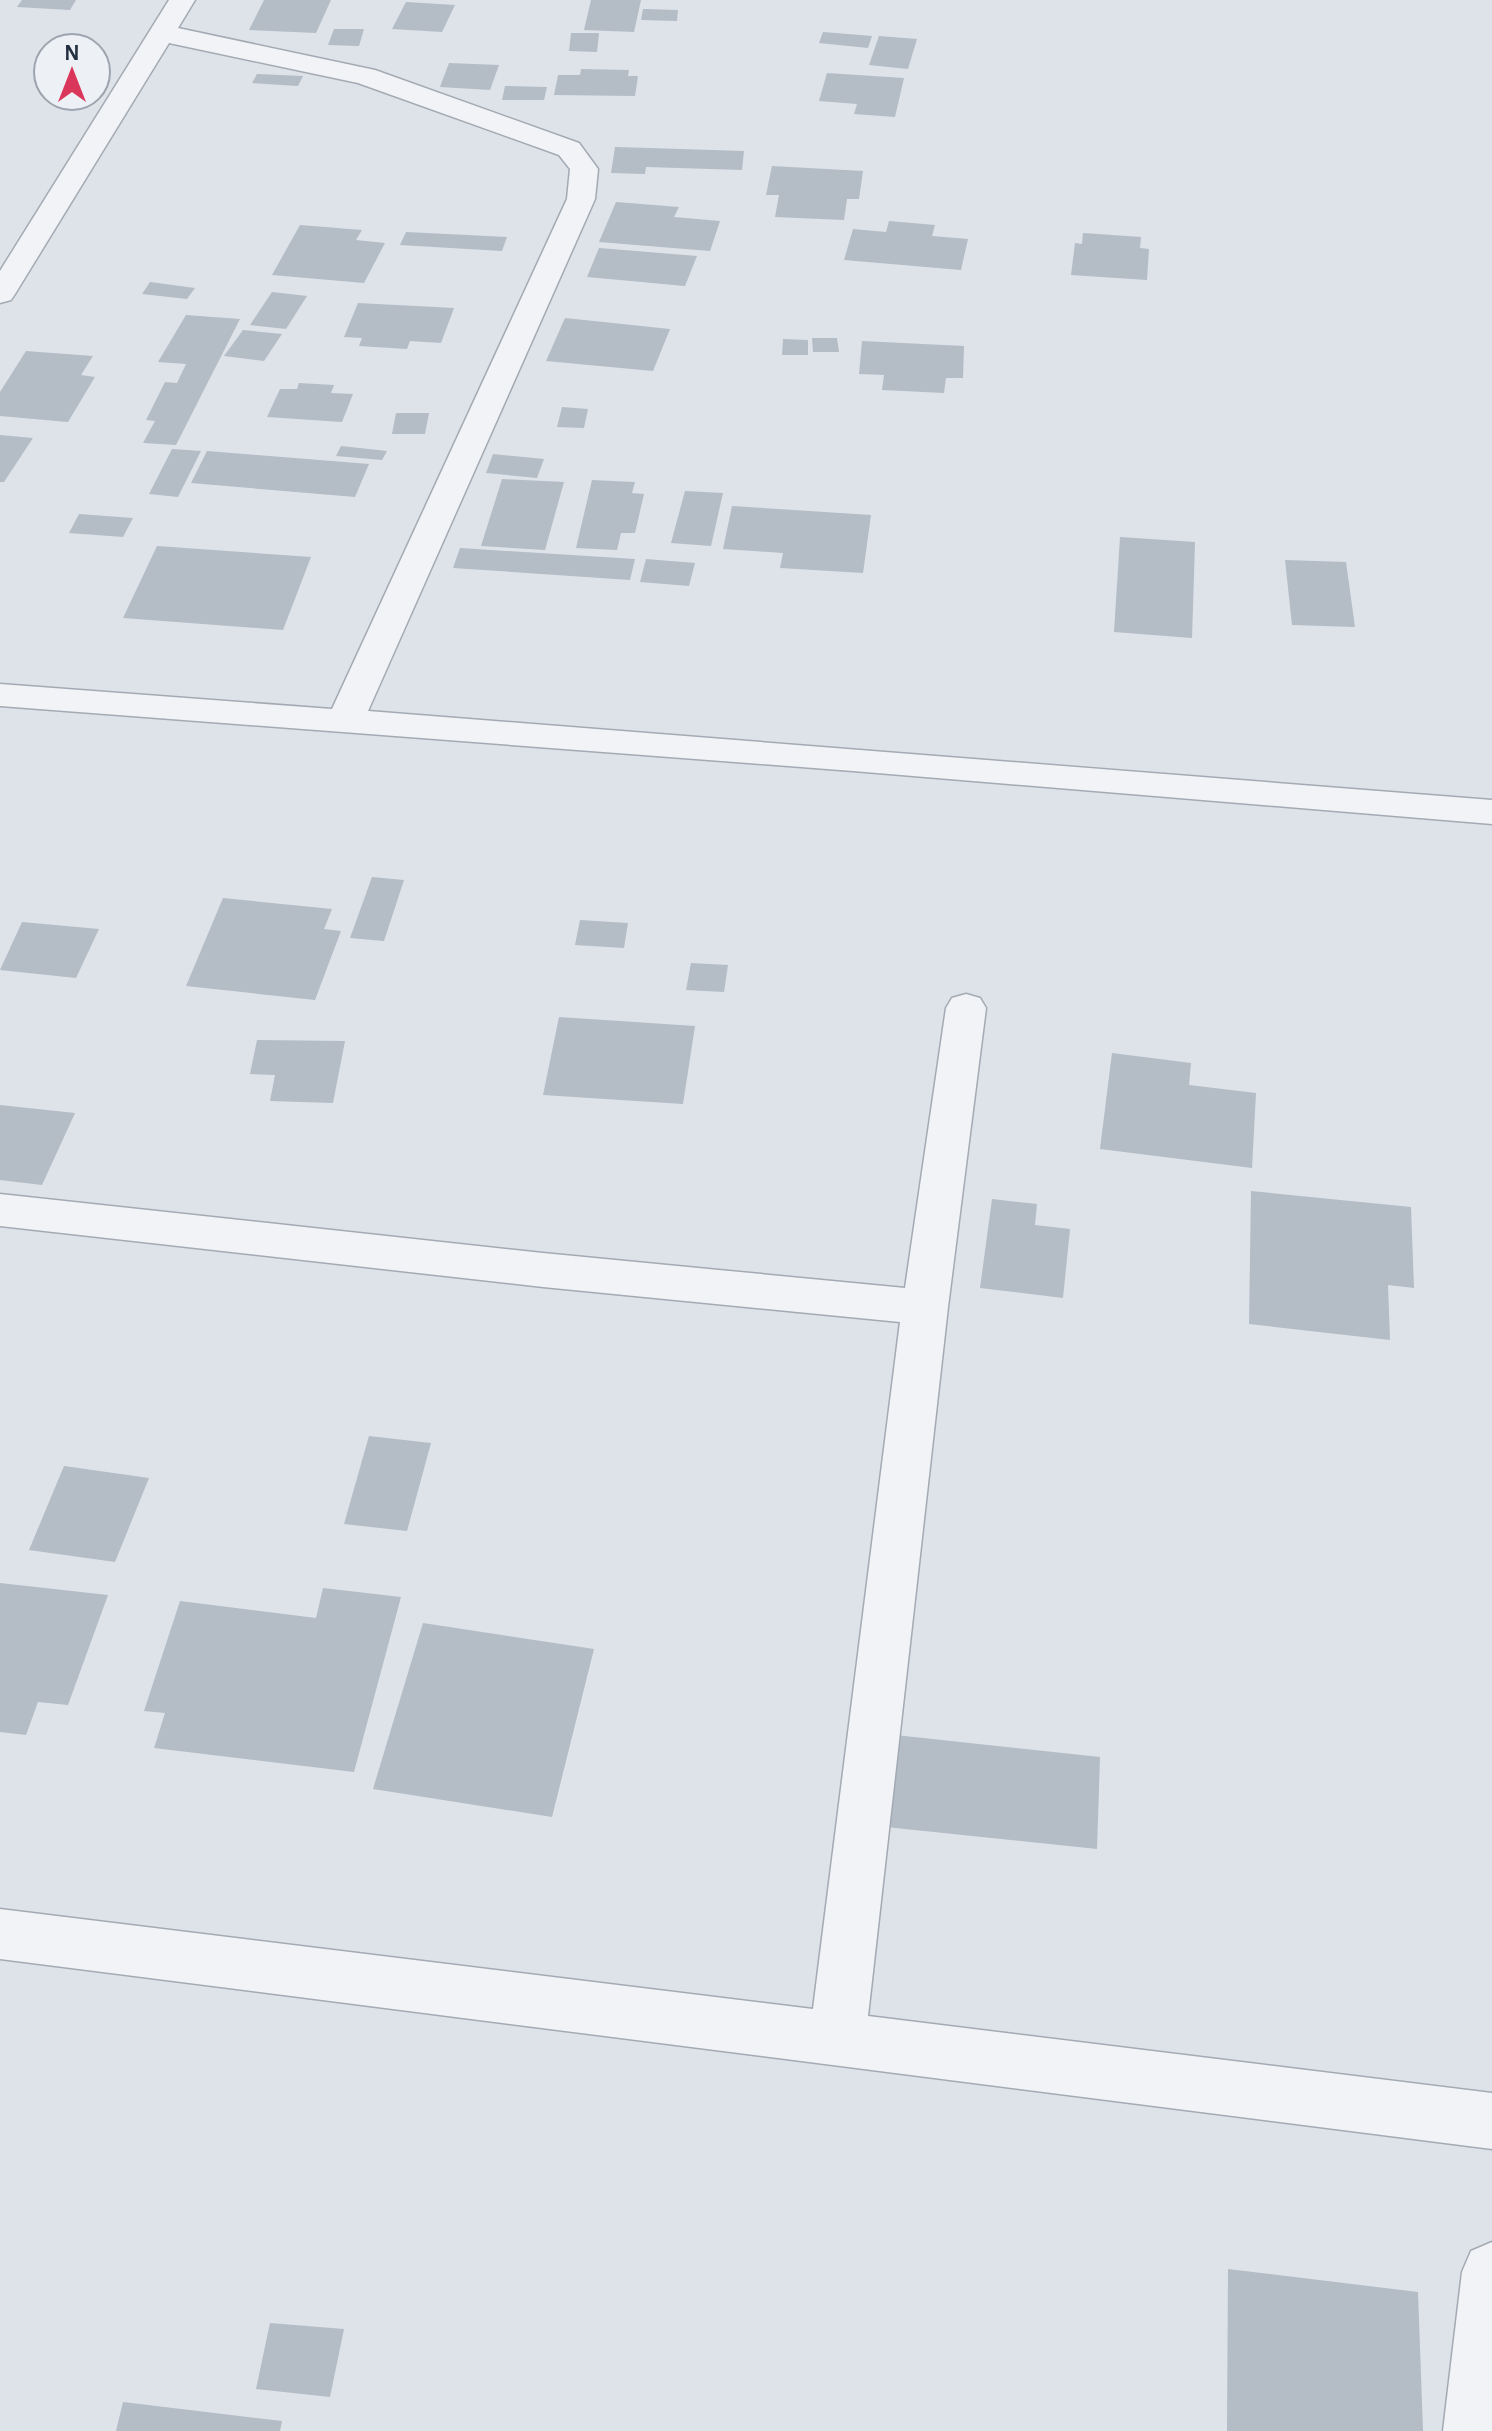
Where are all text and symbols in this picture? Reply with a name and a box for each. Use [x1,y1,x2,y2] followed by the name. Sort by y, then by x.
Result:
[32,32,112,112] north arrow
[64,42,80,64] text: N

